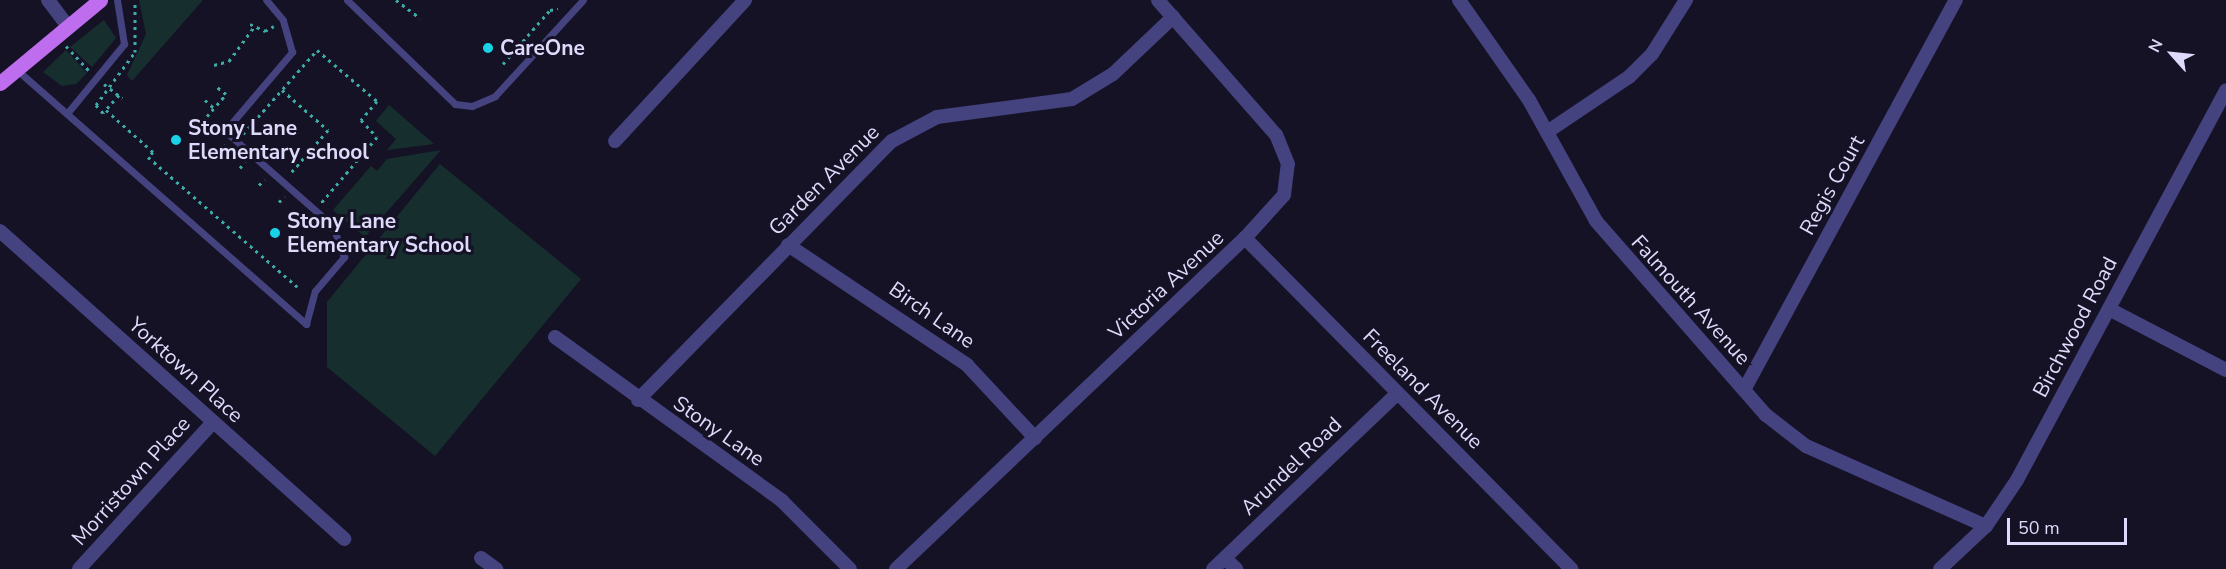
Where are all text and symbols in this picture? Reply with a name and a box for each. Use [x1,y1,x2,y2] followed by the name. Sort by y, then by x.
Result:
[2142,24,2202,84] north arrow
[500,35,585,61] place label: CareOne
[2143,36,2168,56] text: N
[481,41,495,55] marker: CareOne
[188,115,369,165] place label: Stony Lane Elementary school
[763,119,885,241] street label: Garden Avenue
[1794,131,1870,239] street label: Regis Court
[169,133,183,147] marker: Stony Lane Elementary school
[287,208,471,258] place label: Stony Lane Elementary School
[1103,225,1229,345] street label: Victoria Avenue
[268,226,282,240] marker: Stony Lane Elementary School
[1626,230,1756,370] street label: Falmouth Avenue
[2027,252,2123,402] street label: Birchwood Road
[884,276,980,354] street label: Birch Lane
[124,312,248,428] street label: Yorktown Place
[1358,324,1488,454] street label: Freeland Avenue
[669,390,769,472] street label: Stony Lane
[67,411,195,551] street label: Morristown Place
[1235,412,1347,520] street label: Arundel Road
[2010,506,2130,544] scale bar
[2018,516,2060,540] text: 50 m

